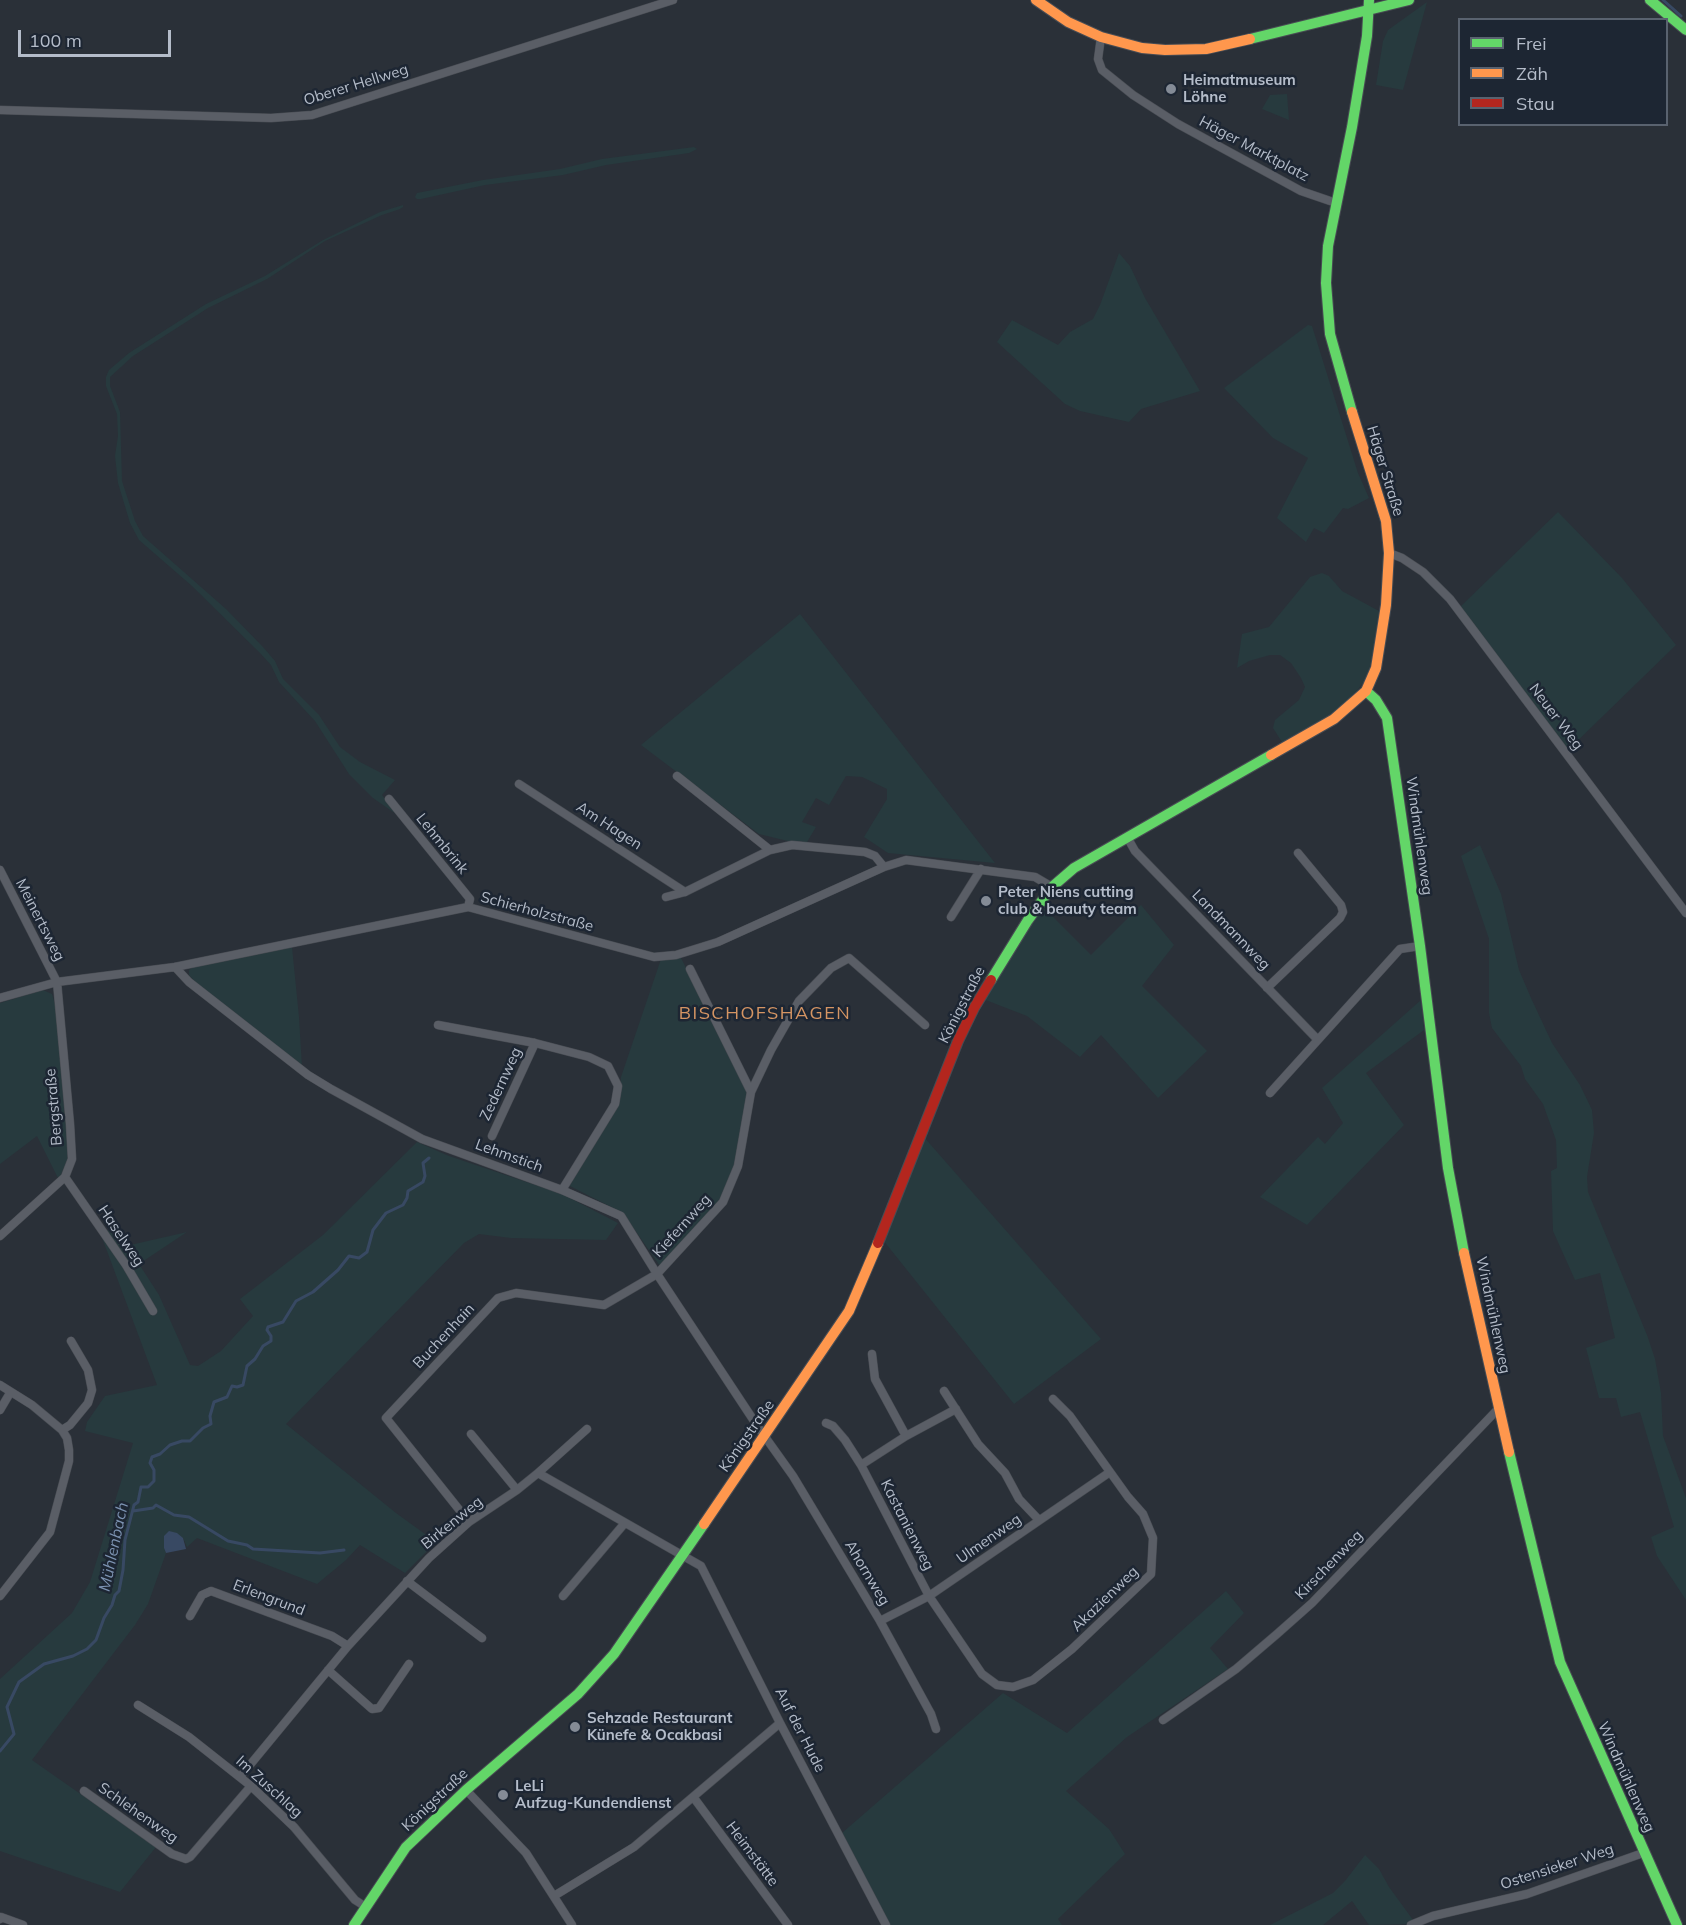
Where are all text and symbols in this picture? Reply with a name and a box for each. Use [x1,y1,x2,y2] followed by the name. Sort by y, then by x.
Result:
[21,18,174,56] scale bar
[1458,18,1668,126] legend
[29,29,82,52] text: 100 m
[1516,32,1546,55] text: Frei
[301,61,411,109] street label: Oberer Hellweg
[1516,62,1548,85] text: Zäh
[1183,71,1296,106] place label: Heimatmuseum Löhne
[1164,82,1178,96] marker: Heimatmuseum Löhne
[1516,92,1555,115] text: Stau
[1196,112,1312,186] street label: Häger Marktplatz
[1363,424,1407,518] street label: Häger Straße
[1525,680,1587,754] street label: Neuer Weg
[1402,776,1436,896] street label: Windmühlenweg
[573,798,645,854] street label: Am Hagen
[412,810,472,878] street label: Lehmbrink
[12,876,68,964] street label: Meinertsweg
[998,883,1137,918] place label: Peter Niens cutting club & beauty team
[1188,886,1274,974] street label: Landmannweg
[479,888,595,936] street label: Schierholzstraße
[979,894,993,908] marker: Peter Niens cutting club & beauty team
[935,964,989,1046] street label: Königstraße
[679,1003,851,1025] district label: BISCHOFSHAGEN
[476,1045,526,1123] street label: Zedernweg
[42,1068,66,1146] street label: Bergstraße
[473,1135,545,1177] street label: Lehmstich
[649,1191,715,1261] street label: Kiefernweg
[94,1202,148,1270] street label: Haselweg
[1472,1255,1514,1375] street label: Windmühlenweg
[409,1300,479,1372] street label: Buchenhain
[716,1396,778,1476] street label: Königstraße
[876,1477,938,1573] street label: Kastanienweg
[418,1493,486,1553] street label: Birkenweg
[95,1501,133,1593] water label: Mühlenbach
[953,1510,1025,1568] street label: Ulmenweg
[1292,1527,1366,1603] street label: Kirschenweg
[841,1537,893,1609] street label: Ahornweg
[1068,1563,1142,1635] street label: Akazienweg
[230,1576,308,1620] street label: Erlengrund
[771,1685,829,1775] street label: Auf der Hude
[587,1709,732,1744] place label: Sehzade Restaurant Künefe & Ocakbasi
[1594,1719,1658,1835] street label: Windmühlenweg
[568,1720,582,1734] marker: Sehzade Restaurant Künefe & Ocakbasi
[232,1752,306,1822] street label: Im Zuschlag
[398,1765,472,1835] street label: Königstraße
[515,1777,671,1812] place label: LeLi Aufzug-Kundendienst
[95,1779,181,1847] street label: Schlehenweg
[496,1788,510,1802] marker: LeLi Aufzug-Kundendienst
[722,1818,782,1890] street label: Heimstätte
[1498,1840,1616,1894] street label: Ostensieker Weg

